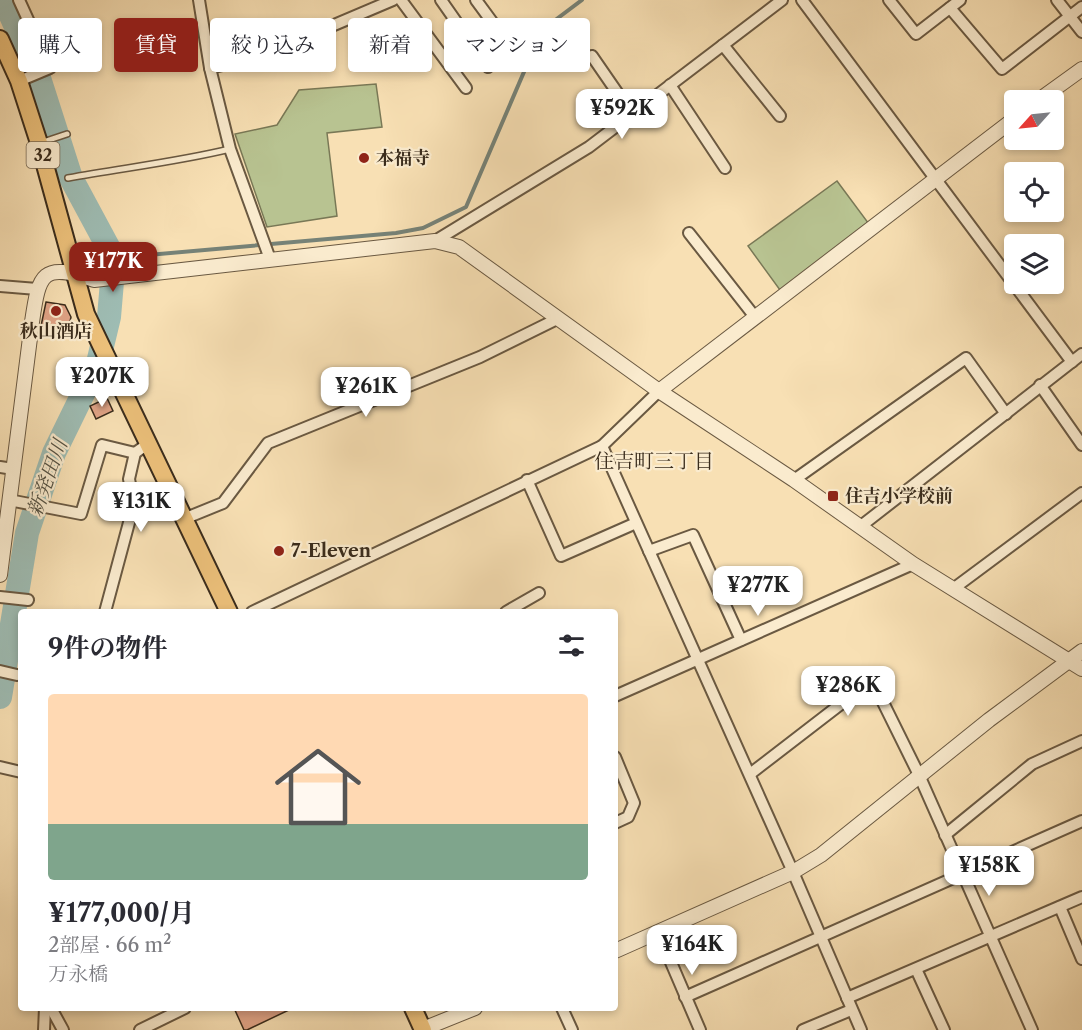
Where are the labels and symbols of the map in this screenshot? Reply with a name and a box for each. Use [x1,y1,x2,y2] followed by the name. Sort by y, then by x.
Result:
[580,89,664,140] pin: ¥592K
[1004,90,1064,150] north arrow
[26,142,60,168] road number: 32
[376,147,430,169] place label: 本福寺
[357,151,371,165] marker: 本福寺
[71,242,155,293] pin: ¥177K
[49,304,63,318] marker: 秋山酒店
[20,320,92,342] place label: 秋山酒店
[60,357,144,408] pin: ¥207K
[324,367,408,418] pin: ¥261K
[22,434,73,520] water label: 新発田川
[594,449,714,473] district label: 住吉町三丁目
[99,482,183,533] pin: ¥131K
[845,485,953,507] place label: 住吉小学校前
[826,489,840,503] marker: 住吉小学校前
[291,540,372,562] place label: 7-Eleven
[272,544,286,558] marker: 7-Eleven
[716,566,800,617] pin: ¥277K
[806,666,890,717] pin: ¥286K
[947,846,1031,897] pin: ¥158K
[650,925,734,976] pin: ¥164K

